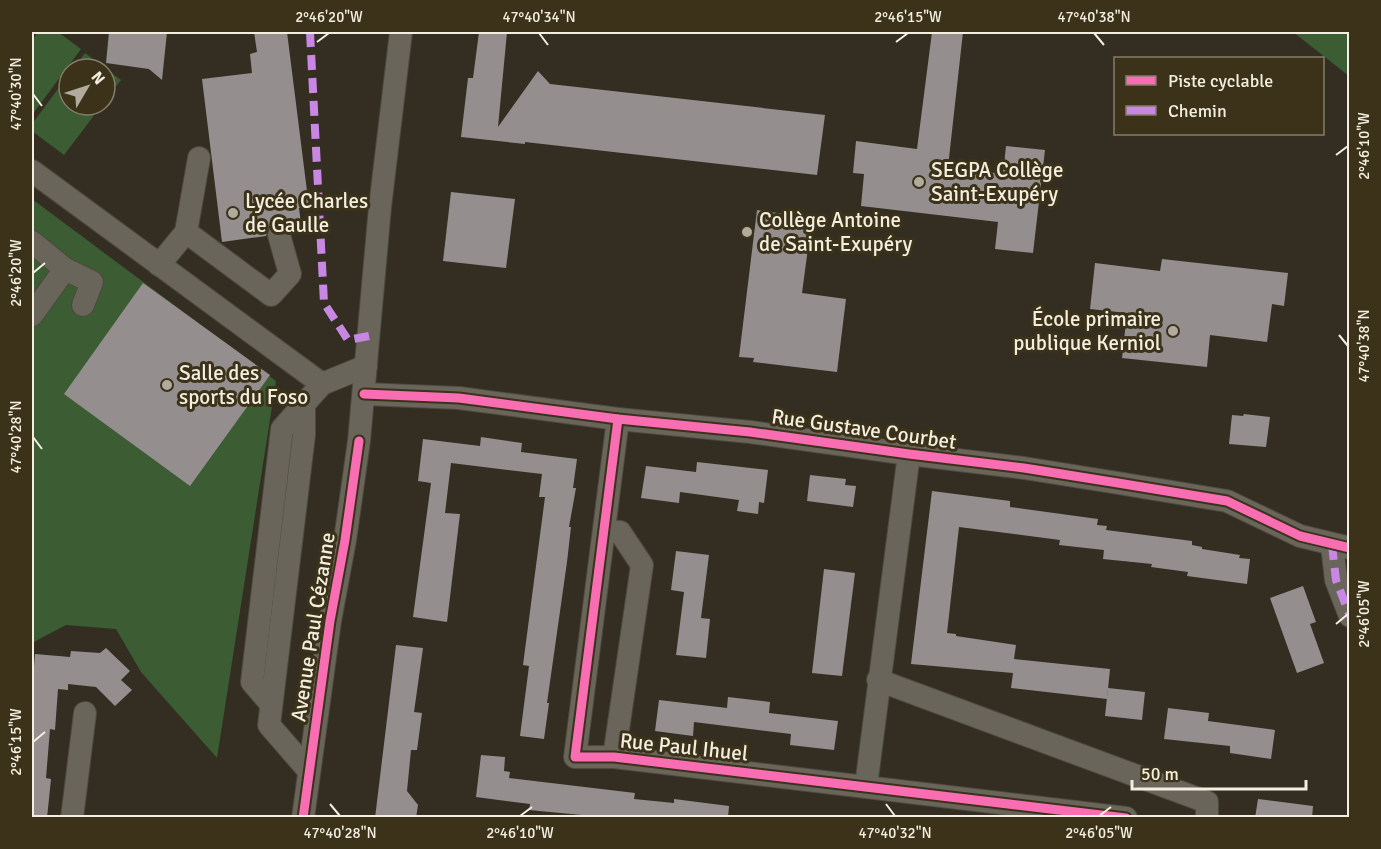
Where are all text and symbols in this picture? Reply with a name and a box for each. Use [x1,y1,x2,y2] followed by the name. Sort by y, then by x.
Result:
[295,8,363,26] text: 2°46'20"W
[502,8,576,26] text: 47°40'34"N
[874,8,942,26] text: 2°46'15"W
[1057,8,1131,26] text: 47°40'38"N
[7,57,25,131] text: 47°40'30"N
[57,57,117,117] north arrow
[1114,57,1324,135] legend
[87,68,109,89] text: N
[1168,70,1273,92] text: Piste cyclable
[1168,100,1227,122] text: Chemin
[1355,112,1373,180] text: 2°46'10"W
[931,157,1063,207] place label: SEGPA Collège Saint-Exupéry
[912,175,926,189] marker: SEGPA Collège Saint-Exupéry
[245,188,368,238] place label: Lycée Charles de Gaulle
[226,206,240,220] marker: Lycée Charles de Gaulle
[759,207,912,257] place label: Collège Antoine de Saint-Exupéry
[740,225,754,239] marker: Collège Antoine de Saint-Exupéry
[7,239,25,307] text: 2°46'20"W
[1013,306,1161,356] place label: École primaire publique Kerniol
[1355,309,1373,383] text: 47°40'38"N
[1166,324,1180,338] marker: École primaire publique Kerniol
[179,360,308,410] place label: Salle des sports du Foso
[160,378,174,392] marker: Salle des sports du Foso
[7,400,25,474] text: 47°40'28"N
[770,403,958,455] street label: Rue Gustave Courbet
[285,531,341,723] street label: Avenue Paul Cézanne
[1355,580,1373,648] text: 2°46'05"W
[7,708,25,776] text: 2°46'15"W
[619,727,749,767] street label: Rue Paul Ihuel
[1132,753,1306,791] scale bar
[1141,763,1179,785] text: 50 m
[303,824,377,842] text: 47°40'28"N
[486,824,554,842] text: 2°46'10"W
[858,824,932,842] text: 47°40'32"N
[1065,824,1133,842] text: 2°46'05"W

